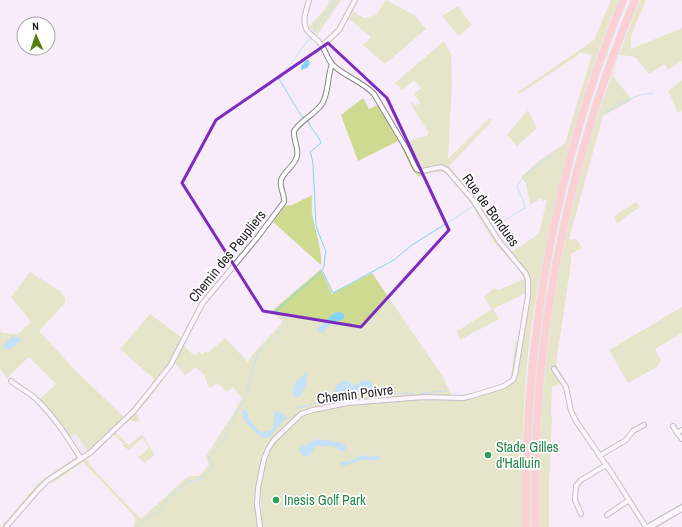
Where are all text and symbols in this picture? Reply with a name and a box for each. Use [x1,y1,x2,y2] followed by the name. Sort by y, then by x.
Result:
[16,16,56,56] north arrow
[32,19,39,33] text: N
[459,170,524,250] street label: Rue de Bondues
[184,206,270,306] street label: Chemin des Peupliers
[316,380,394,408] street label: Chemin Poivre
[496,438,559,472] place label: Stade Gilles d'Halluin
[483,450,493,460] marker: Stade Gilles d'Halluin
[284,491,366,509] place label: Inesis Golf Park
[271,495,281,505] marker: Inesis Golf Park

